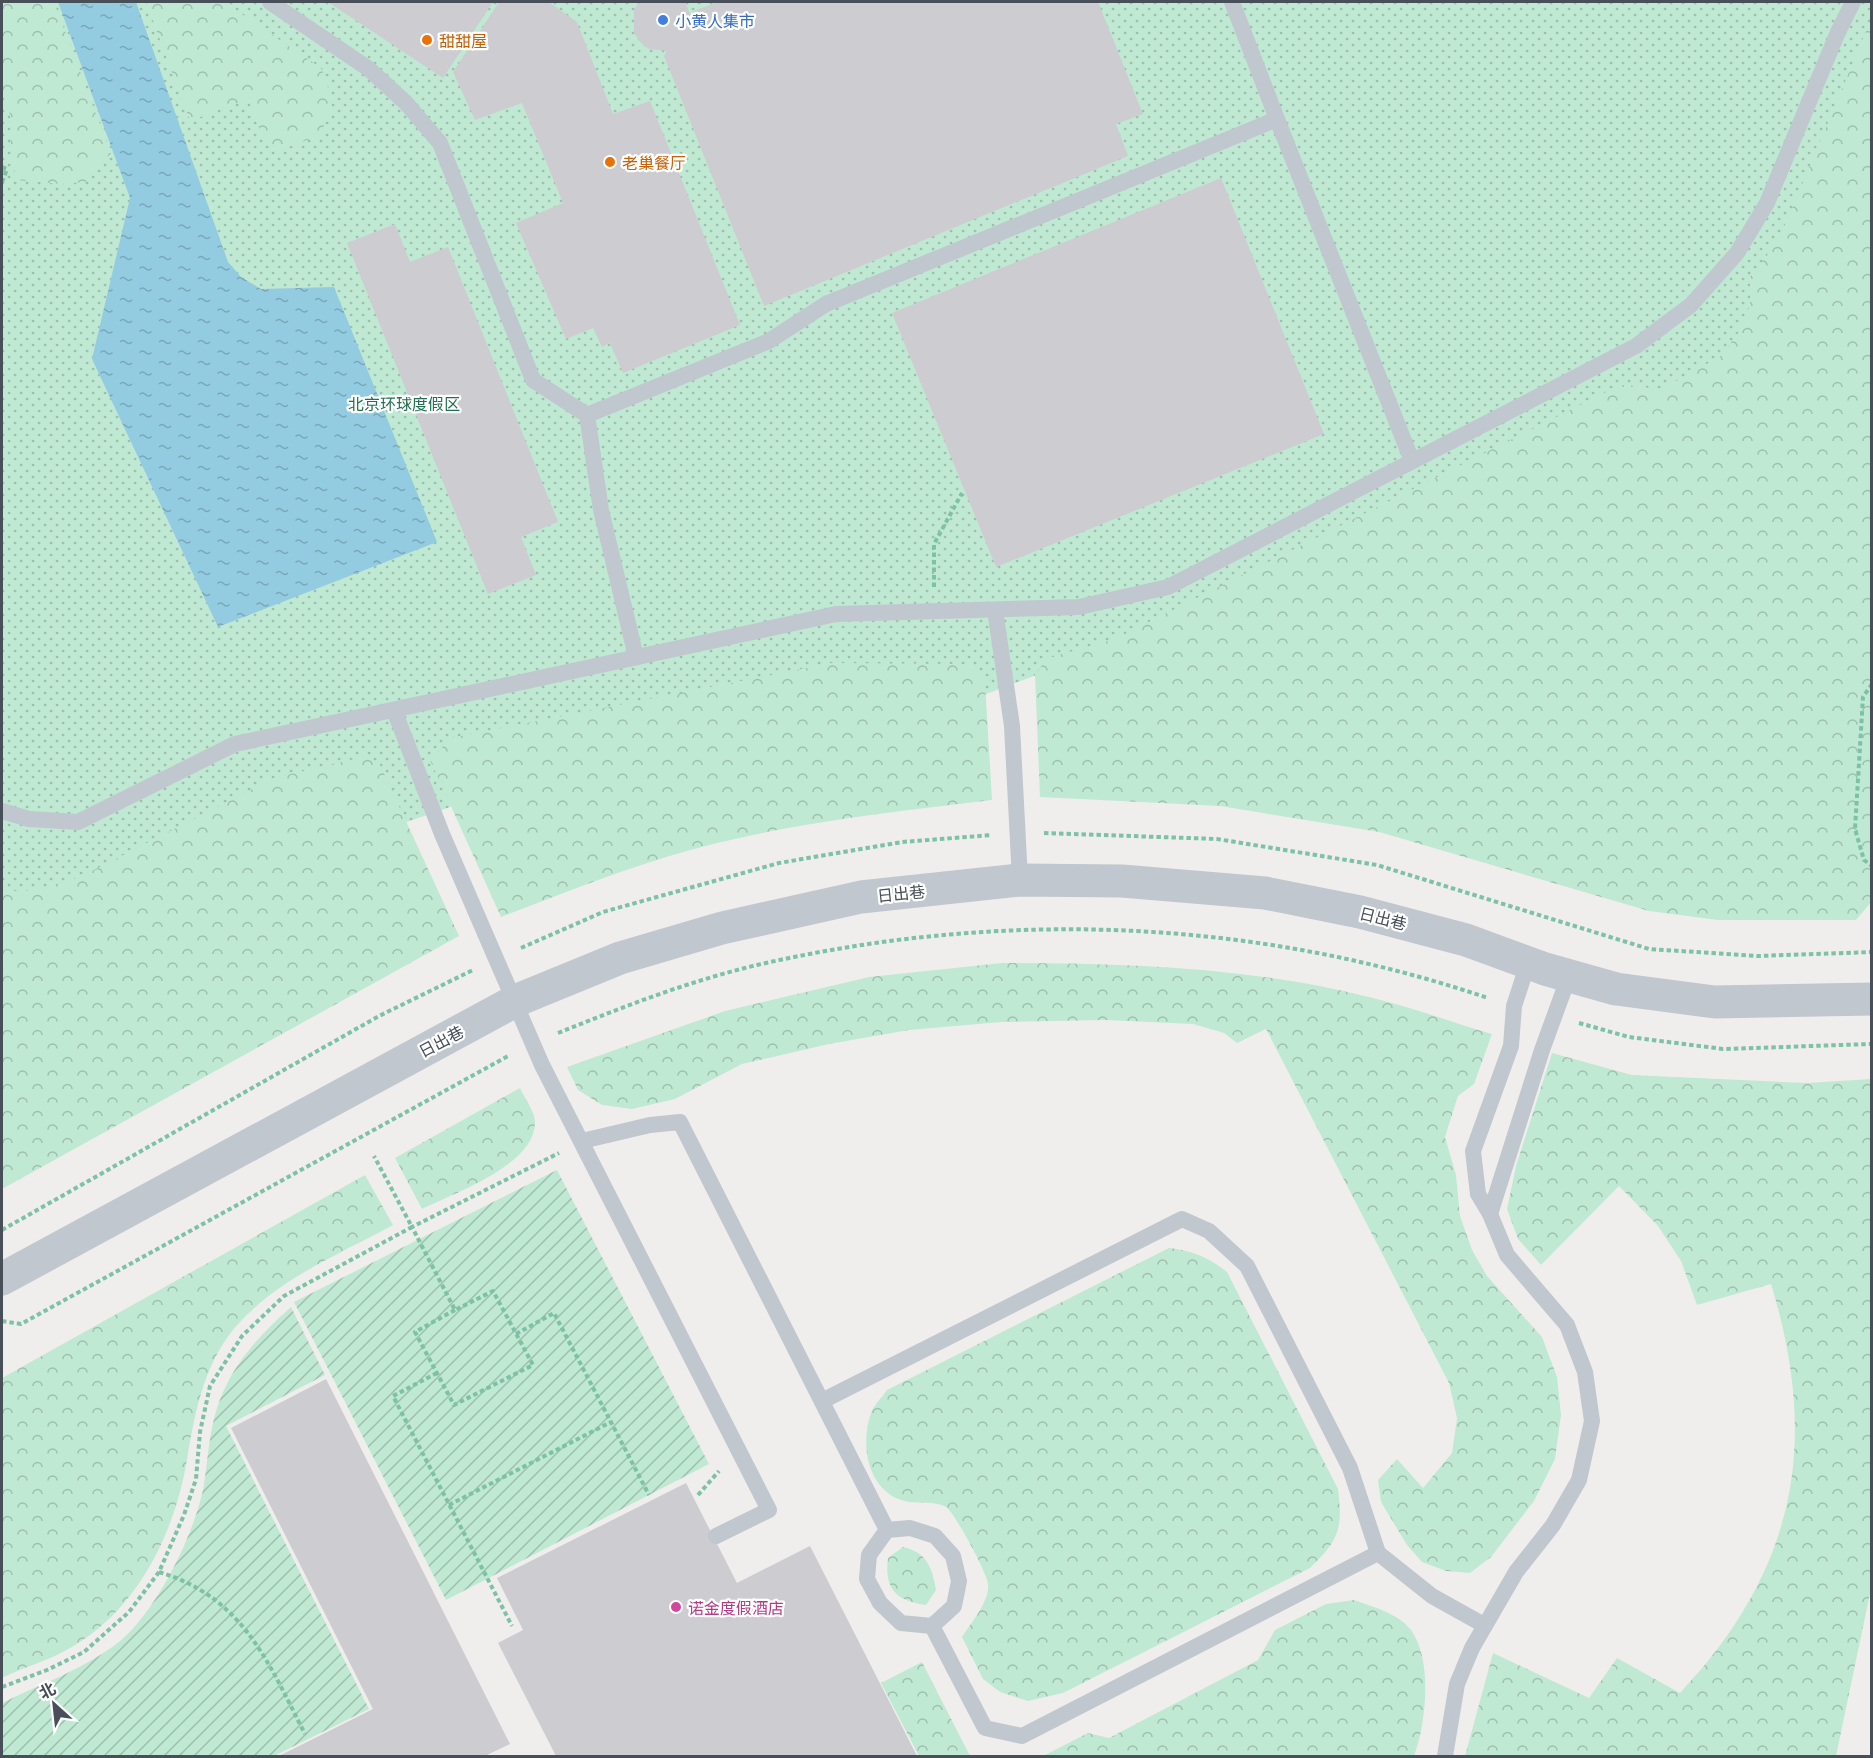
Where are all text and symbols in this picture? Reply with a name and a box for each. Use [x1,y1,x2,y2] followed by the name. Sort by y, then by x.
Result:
[675,11,755,30] place label: 小黄人集市
[656,13,670,27] marker: 小黄人集市
[439,31,487,50] place label: 甜甜屋
[420,33,434,47] marker: 甜甜屋
[622,153,686,172] place label: 老巢餐厅
[603,155,617,169] marker: 老巢餐厅
[348,394,460,413] park label: 北京环球度假区
[876,881,926,905] street label: 日出巷
[1357,903,1409,933] street label: 日出巷
[415,1021,467,1061] street label: 日出巷
[688,1598,784,1617] place label: 诺金度假酒店
[669,1600,683,1614] marker: 诺金度假酒店
[24,1674,84,1734] north arrow
[36,1678,58,1702] text: 北

